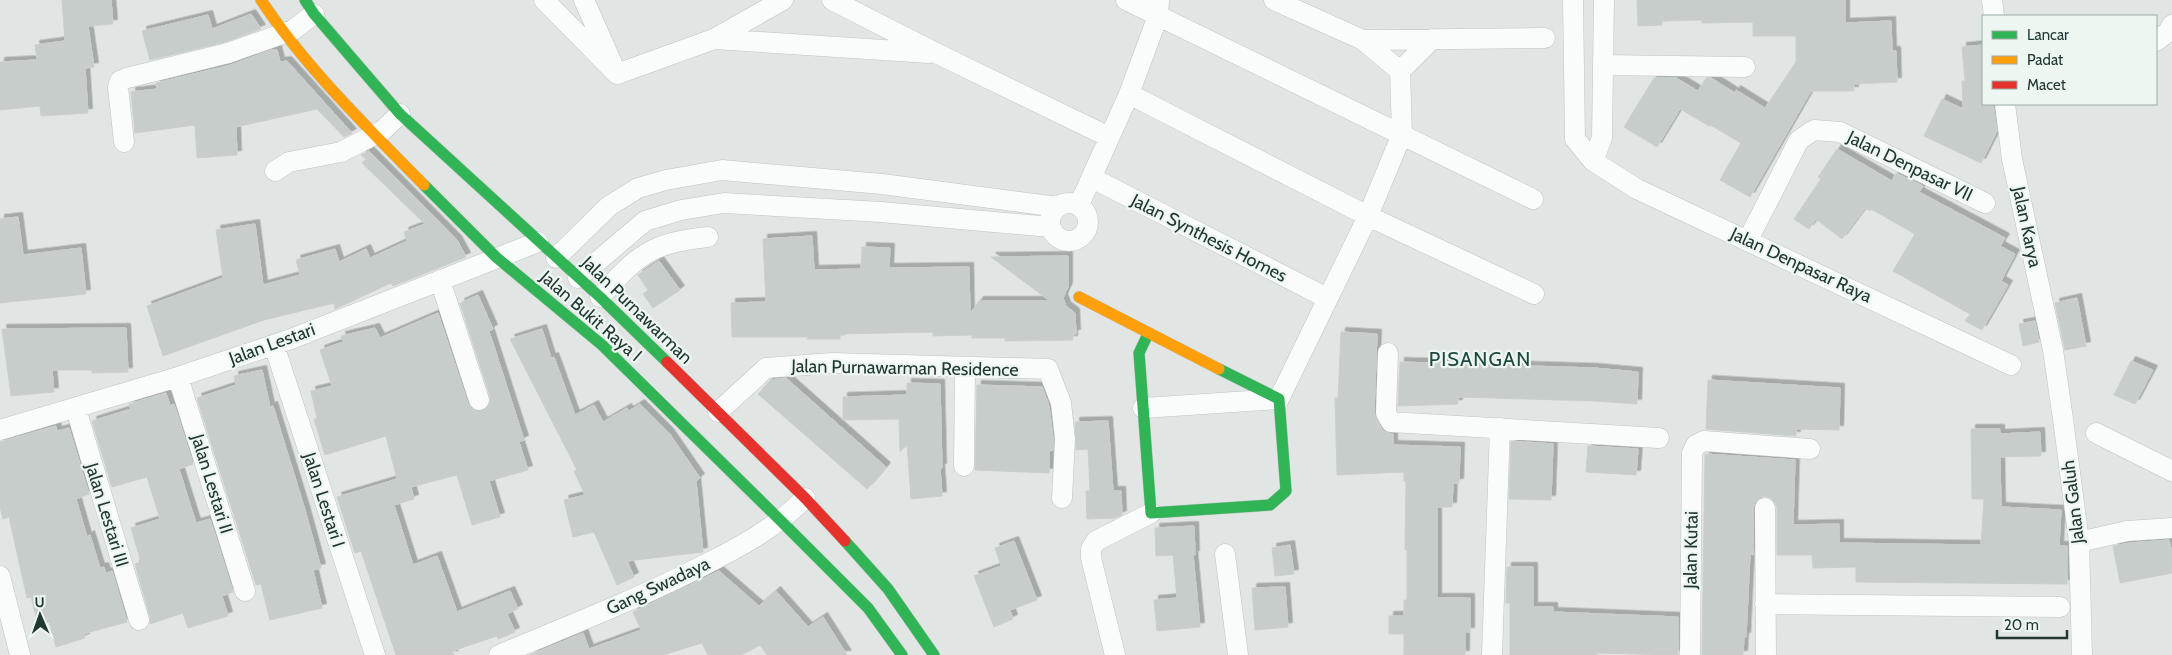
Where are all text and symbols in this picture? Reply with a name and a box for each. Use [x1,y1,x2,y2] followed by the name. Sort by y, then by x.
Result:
[1982,15,2157,105] legend
[2027,26,2069,44] text: Lancar
[2027,51,2063,69] text: Padat
[2027,76,2066,94] text: Macet
[1843,126,1976,206] street label: Jalan Denpasar VII
[2007,184,2046,270] street label: Jalan Karya
[1127,189,1291,287] street label: Jalan Synthesis Homes
[1726,222,1876,308] street label: Jalan Denpasar Raya
[576,251,697,368] street label: Jalan Purnawarman
[535,265,646,366] street label: Jalan Bukit Raya I
[225,318,318,370] street label: Jalan Lestari
[1429,347,1531,371] district label: PISANGAN
[790,355,1019,381] street label: Jalan Purnawarman Residence
[186,431,238,536] street label: Jalan Lestari II
[298,449,350,550] street label: Jalan Lestari I
[80,459,133,570] street label: Jalan Lestari III
[2057,459,2089,546] street label: Jalan Galuh
[1679,511,1703,590] street label: Jalan Kutai
[603,552,714,620] street label: Gang Swadaya
[15,590,65,640] north arrow
[34,593,45,611] text: U
[1997,608,2067,640] scale bar
[2004,616,2039,634] text: 20 m

